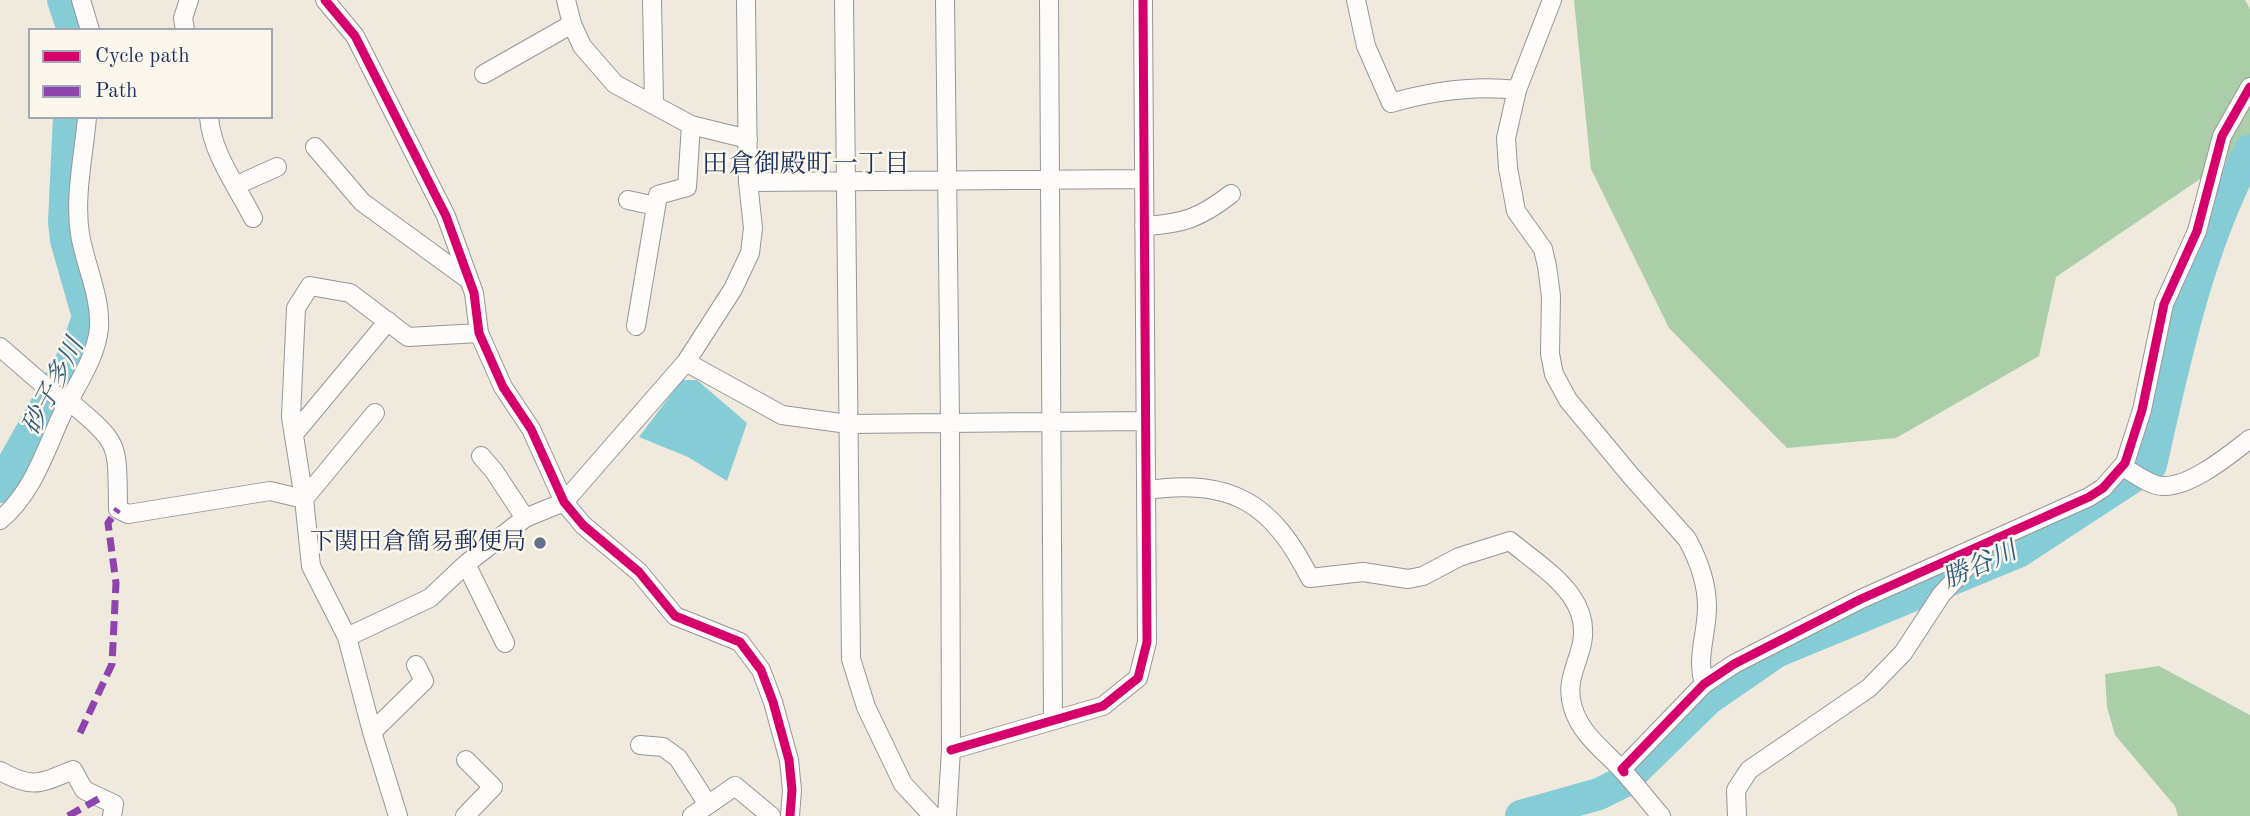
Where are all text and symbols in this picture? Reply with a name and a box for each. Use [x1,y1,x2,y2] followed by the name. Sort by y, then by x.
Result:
[28,28,273,119] legend
[95,46,190,67] text: Cycle path
[95,81,138,102] text: Path
[702,149,910,181] district label: 田倉御殿町一丁目
[16,334,92,440] water label: 砂子多川
[310,529,526,557] place label: 下関田倉簡易郵便局
[532,535,548,551] marker: 下関田倉簡易郵便局
[1938,536,2022,596] water label: 勝谷川

